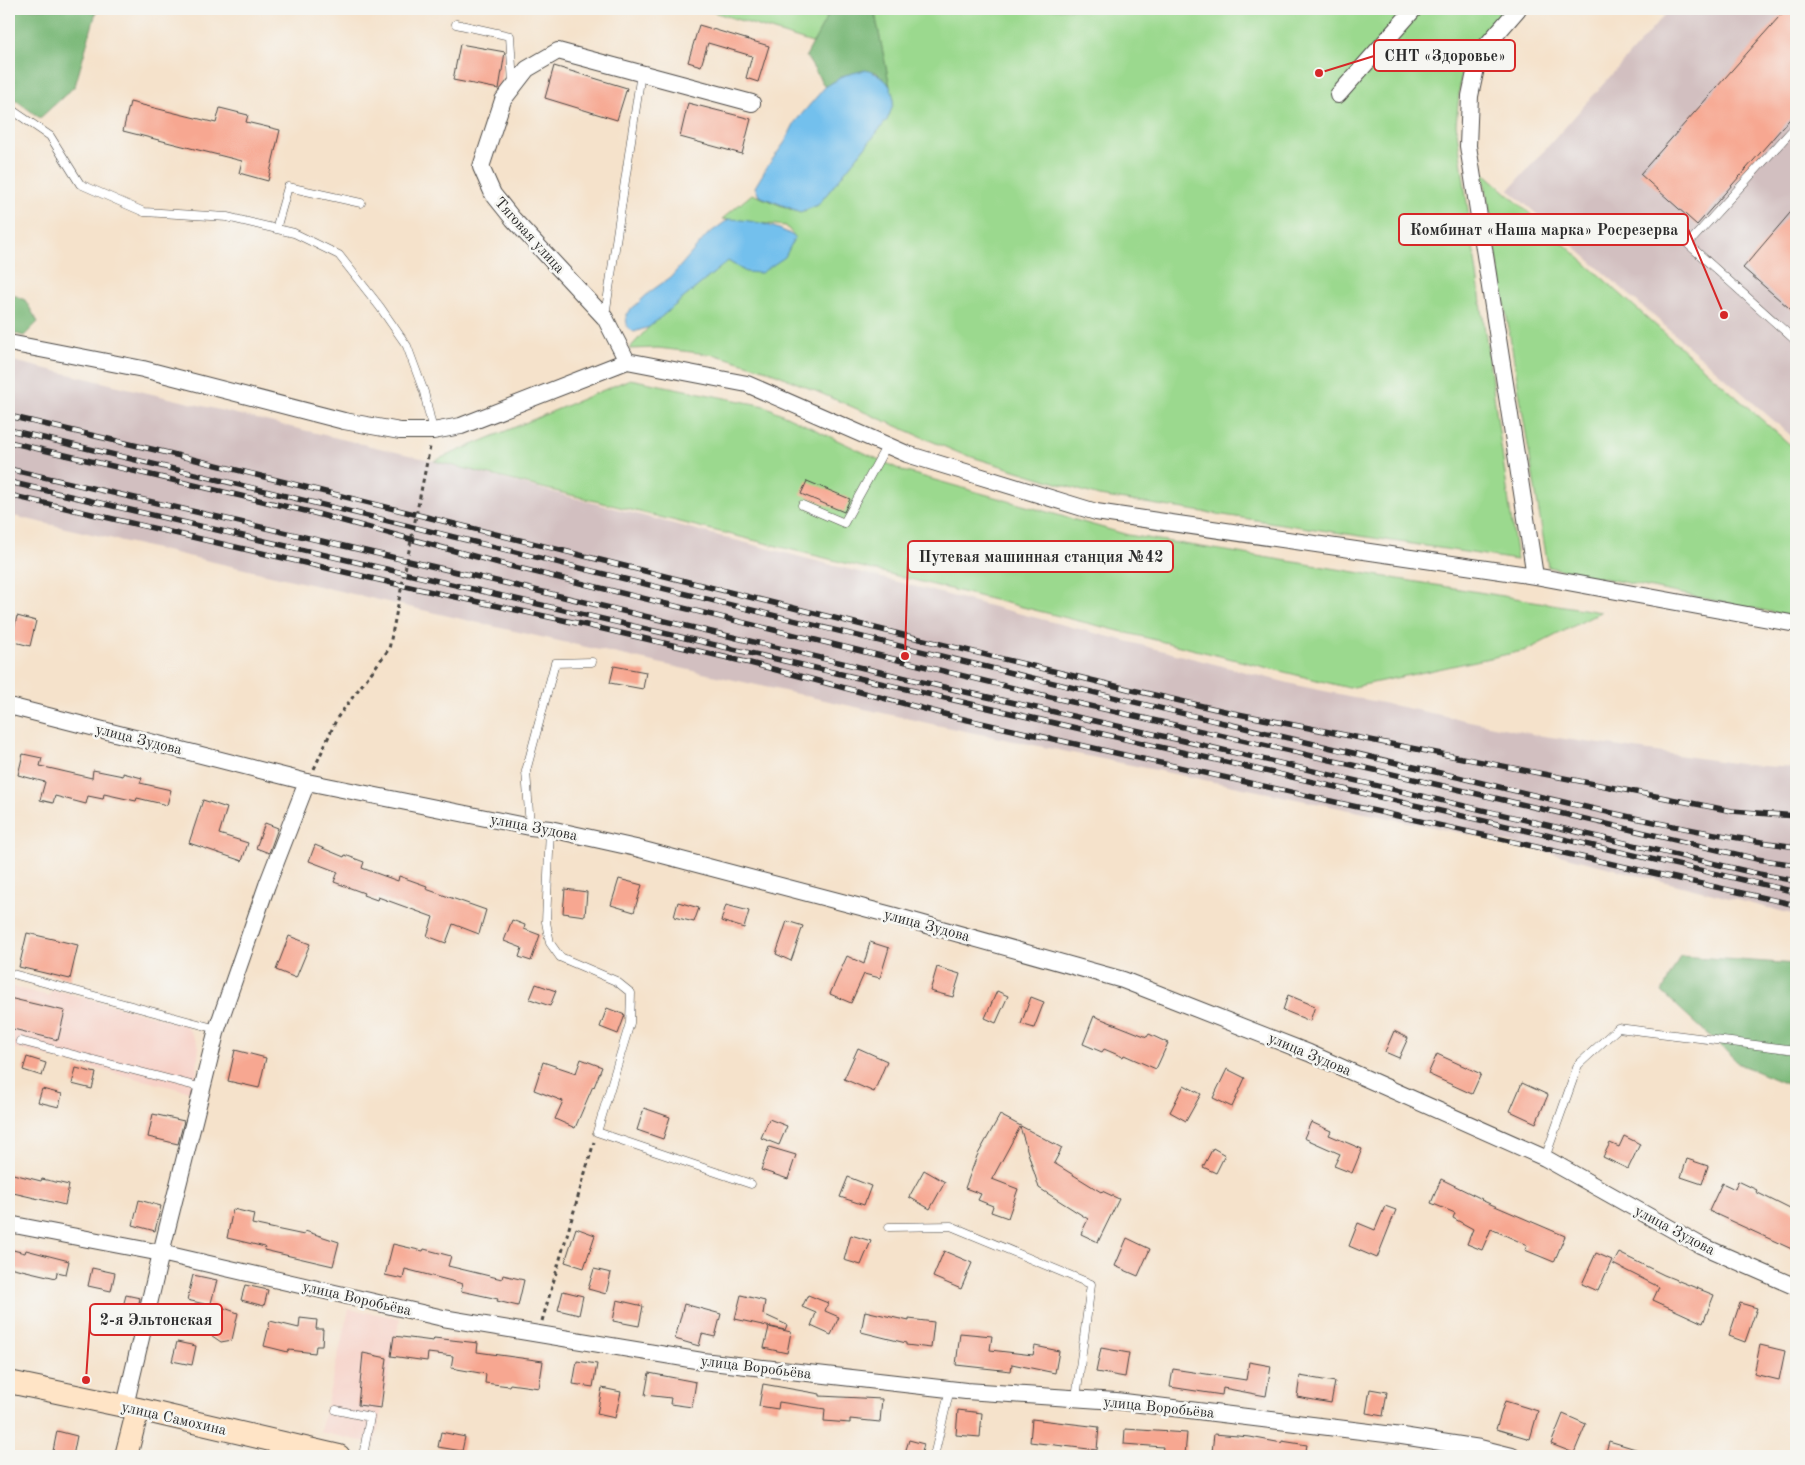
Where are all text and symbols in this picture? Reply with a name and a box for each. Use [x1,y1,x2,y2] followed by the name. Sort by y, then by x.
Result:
[1374,40,1515,71] callout: СНТ «Здоровье»
[1384,49,1506,65] text: СНТ «Здоровье»
[491,195,567,277] street label: Тяговая улица
[1399,214,1688,245] callout: Комбинат «Наша марка» Росрезерва
[1410,223,1678,239] text: Комбинат «Наша марка» Росрезерва
[908,541,1173,572] callout: Путевая машинная станция №42
[918,550,1164,566] text: Путевая машинная станция №42
[94,722,184,759] street label: улица Зудова
[489,813,579,844] street label: улица Зудова
[882,908,972,945] street label: улица Зудова
[1266,1031,1354,1080] street label: улица Зудова
[1632,1204,1717,1259] street label: улица Зудова
[301,1280,413,1319] street label: улица Воробьёва
[90,1304,222,1335] callout: 2-я Эльтонская
[100,1313,212,1329] text: 2-я Эльтонская
[700,1354,813,1383] street label: улица Воробьёва
[1103,1395,1216,1422] street label: улица Воробьёва
[120,1400,228,1439] street label: улица Самохина

